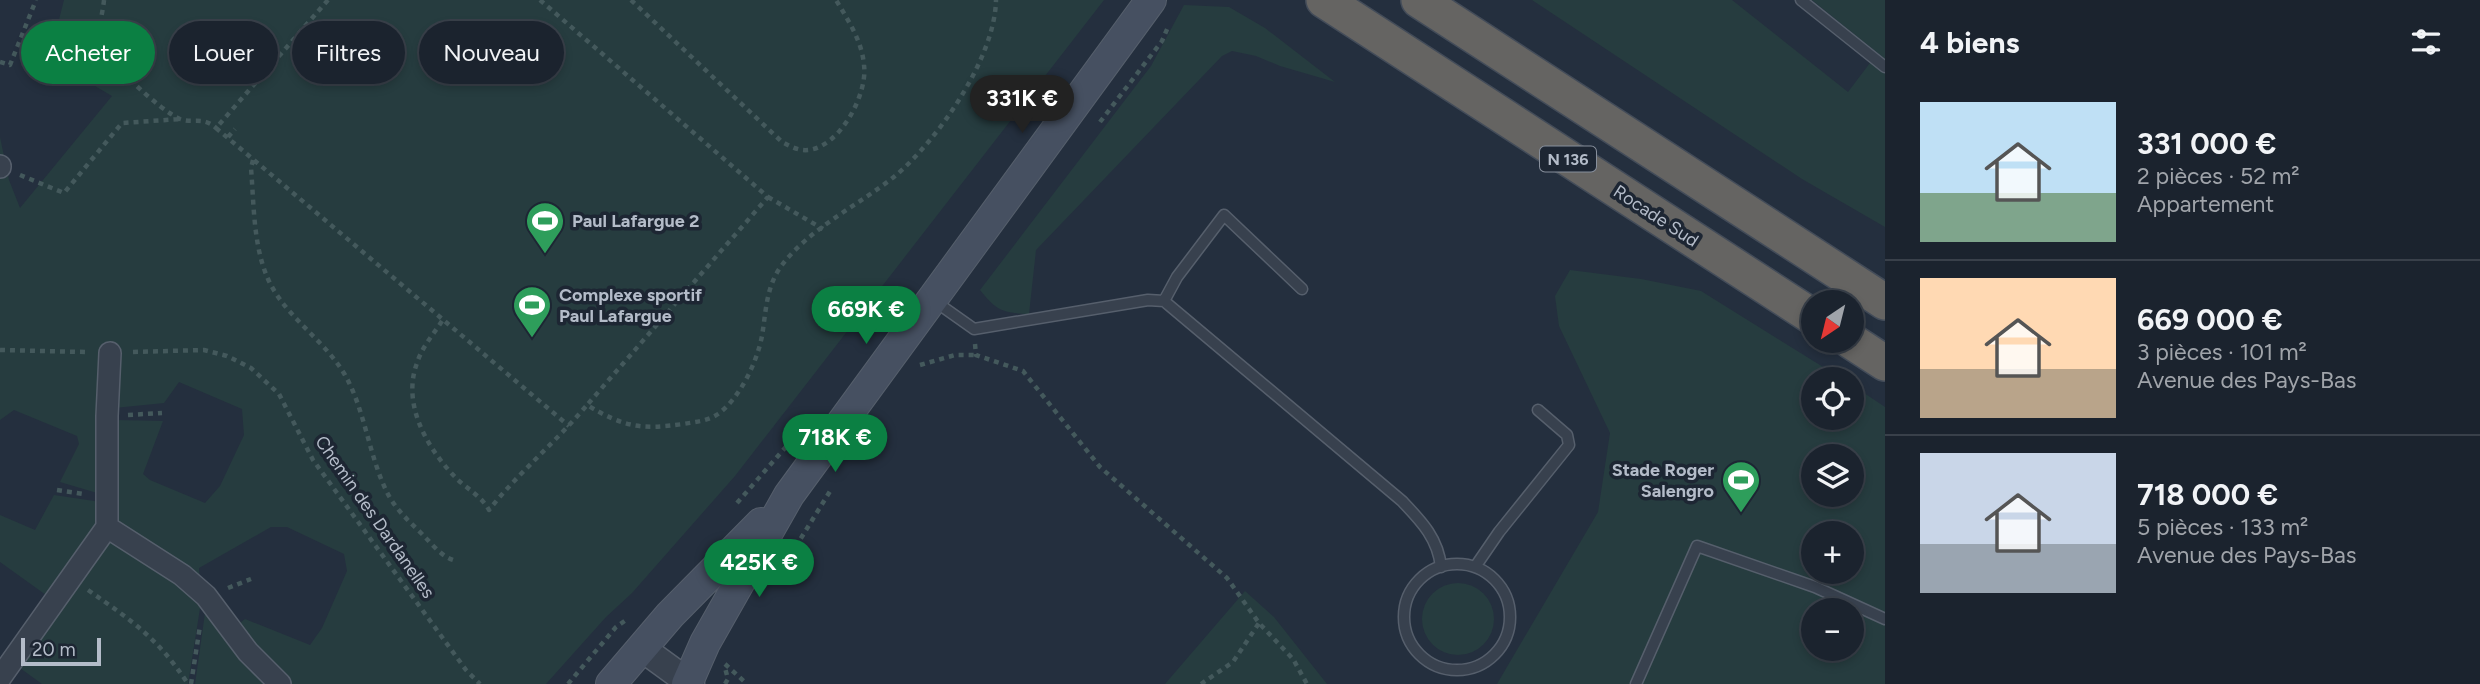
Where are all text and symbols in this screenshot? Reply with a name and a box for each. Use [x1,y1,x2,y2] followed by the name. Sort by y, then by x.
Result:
[21,21,155,84] chip: Acheter
[169,21,278,84] chip: Louer
[292,21,405,84] chip: Filtres
[419,21,564,84] chip: Nouveau
[2407,23,2445,61] icon: filters
[1920,24,2020,61] text: 4 biens
[965,76,1079,135] pin: 331K €
[986,84,1058,112] text: 331K €
[2137,125,2276,162] text: 331 000 €
[1976,130,2060,214] icon: home
[1540,146,1596,172] road number: N 136
[2137,162,2300,190] text: 2 pièces · 52 m²
[1609,180,1703,252] street label: Rocade Sud
[2137,190,2274,218] text: Appartement
[524,200,566,255] sports icon: Paul Lafargue 2
[572,210,699,232] place label: Paul Lafargue 2
[511,284,553,339] sports icon: Complexe sportif Paul Lafargue
[559,284,703,327] place label: Complexe sportif Paul Lafargue
[809,286,923,346] pin: 669K €
[1801,290,1864,354] north arrow
[1801,290,1864,661] map controls
[828,295,904,323] text: 669K €
[2137,301,2283,338] text: 669 000 €
[1976,306,2060,390] icon: home
[2137,338,2307,366] text: 3 pièces · 101 m²
[2137,366,2356,394] text: Avenue des Pays-Bas
[1801,367,1864,430] button: locate
[778,414,892,474] pin: 718K €
[798,423,872,451] text: 718K €
[311,431,439,603] street label: Chemin des Dardanelles
[1801,444,1864,507] button: layers
[1612,459,1714,502] place label: Stade Roger Salengro
[1720,459,1762,514] sports icon: Stade Roger Salengro
[2137,476,2278,513] text: 718 000 €
[1976,481,2060,565] icon: home
[2137,513,2308,541] text: 5 pièces · 133 m²
[1801,521,1864,584] button: +
[702,540,816,599] pin: 425K €
[2137,541,2356,569] text: Avenue des Pays-Bas
[720,548,798,576] text: 425K €
[1801,598,1864,661] button: −
[21,635,102,667] scale bar
[32,638,76,661] text: 20 m

